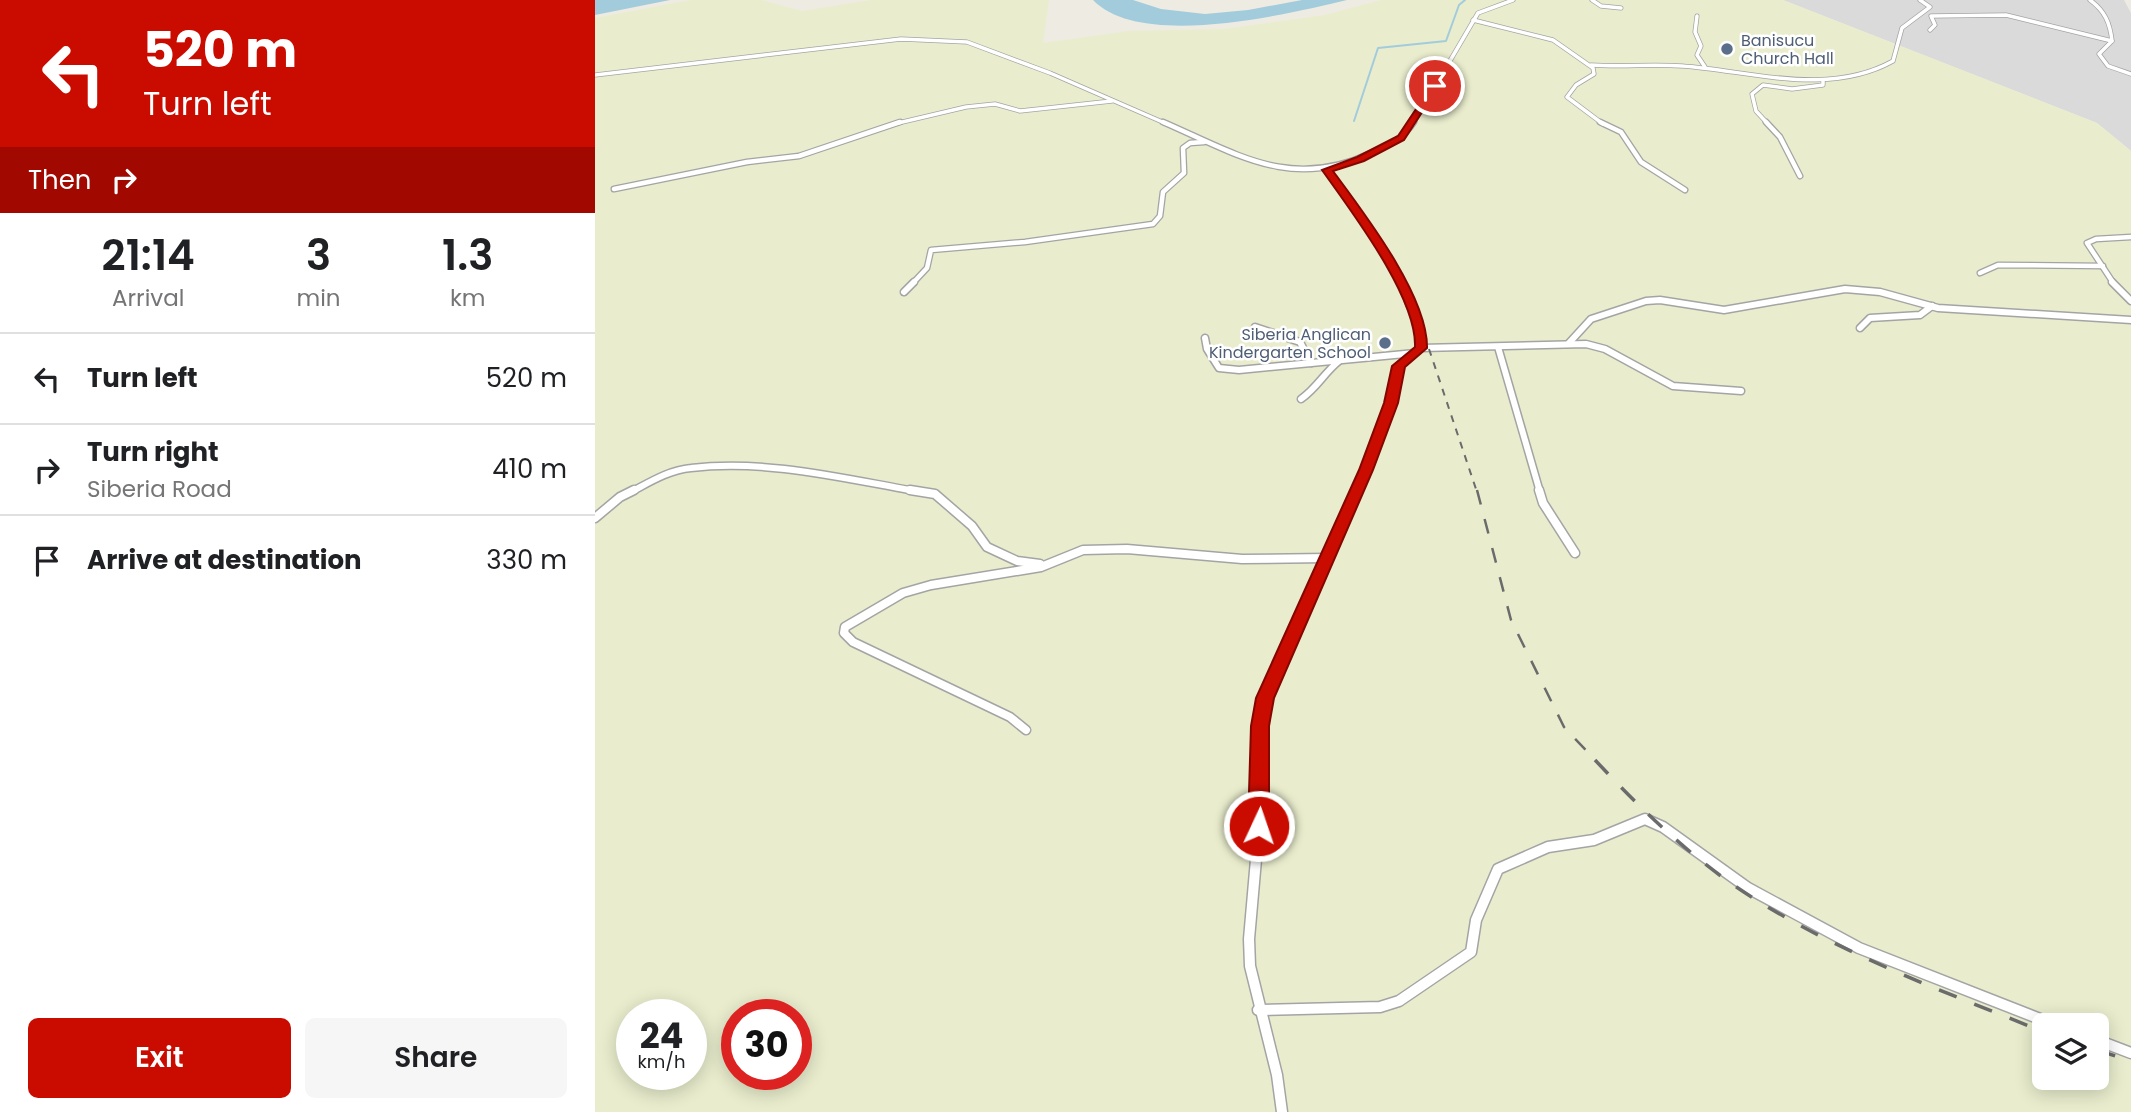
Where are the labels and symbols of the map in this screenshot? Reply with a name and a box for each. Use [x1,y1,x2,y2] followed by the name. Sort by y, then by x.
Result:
[1741,29,1834,70] place label: Banisucu Church Hall
[1719,41,1735,57] marker: Banisucu Church Hall
[1405,56,1465,116] pin
[1209,323,1371,364] place label: Siberia Anglican Kindergarten School
[1377,335,1393,351] marker: Siberia Anglican Kindergarten School
[1222,789,1296,863] position arrow
[721,999,812,1090] speed limit sign: 30

